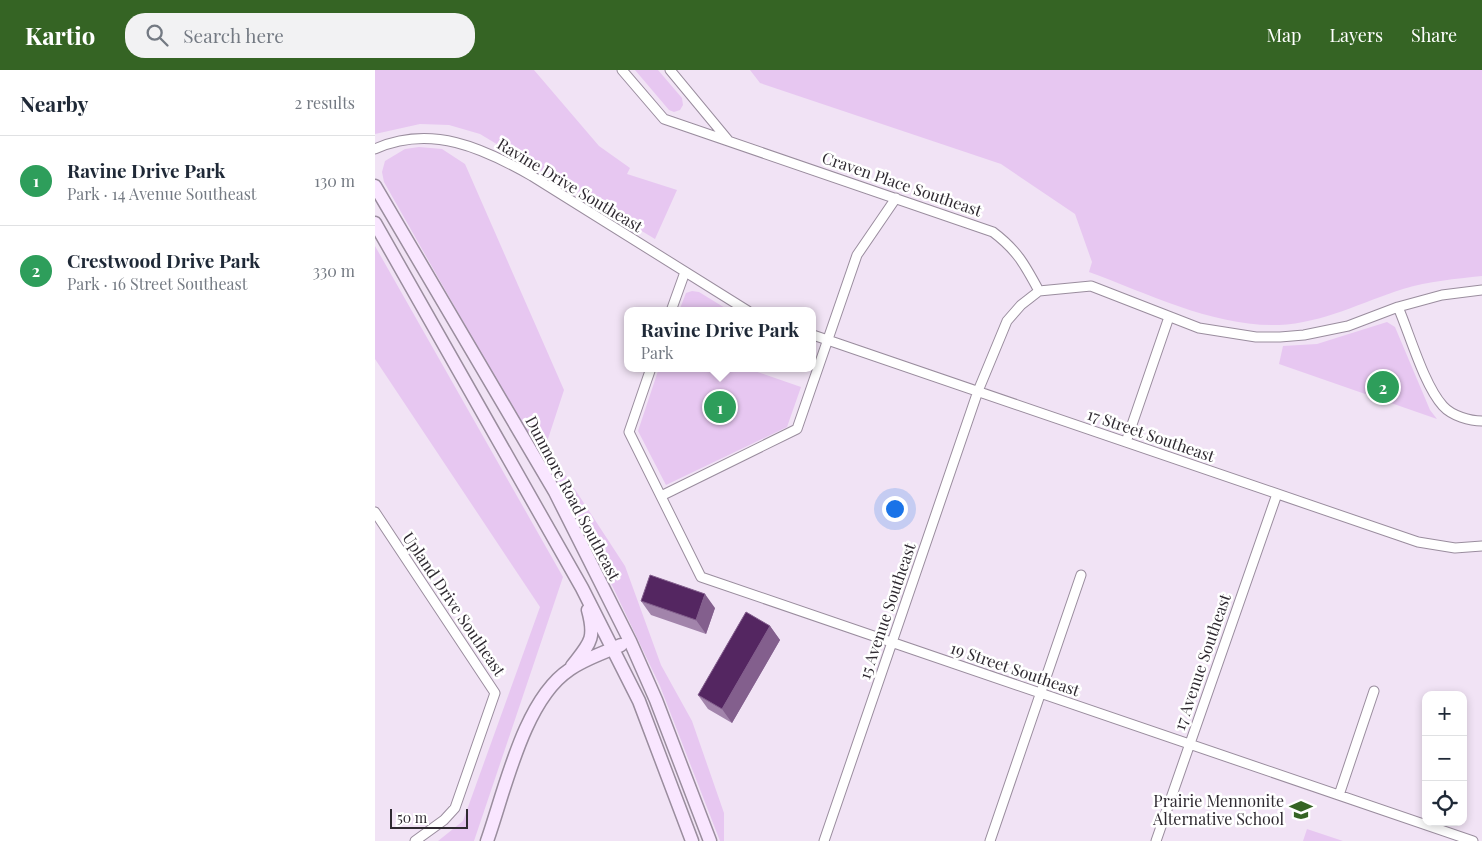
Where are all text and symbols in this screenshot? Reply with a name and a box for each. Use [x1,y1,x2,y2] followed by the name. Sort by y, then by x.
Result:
[125,13,475,58] search box
[25,19,95,51] text: Kartio
[143,21,171,49] icon: search
[183,22,284,48] text: Search here
[1266,23,1301,47] text: Map
[1329,23,1383,47] text: Layers
[1411,23,1457,47] text: Share
[20,89,89,117] text: Nearby
[295,92,355,113] text: 2 results
[494,133,647,237] street label: Ravine Drive Southeast
[820,146,985,221] street label: Craven Place Southeast
[67,157,225,183] text: Ravine Drive Park
[33,170,39,191] text: 1
[314,170,355,191] text: 130 m
[67,183,257,204] text: Park · 14 Avenue Southeast
[67,247,260,273] text: Crestwood Drive Park
[32,260,40,281] text: 2
[313,260,355,281] text: 330 m
[67,273,247,294] text: Park · 16 Street Southeast
[624,307,816,372] popup
[641,316,799,342] text: Ravine Drive Park
[641,342,674,363] text: Park
[1367,368,1399,406] pin: 2
[704,388,736,426] pin: 1
[1085,403,1218,466] street label: 17 Street Southeast
[521,412,626,584] street label: Dunmore Road Southeast
[882,496,908,522] your location
[398,528,511,680] street label: Upland Drive Southeast
[853,539,920,682] street label: 15 Avenue Southeast
[1168,590,1235,733] street label: 17 Avenue Southeast
[948,637,1083,701] street label: 19 Street Southeast
[1422,691,1467,826] map controls
[1422,691,1467,736] button: +
[1422,736,1467,781] button: −
[1422,781,1467,826] button: locate
[1152,790,1284,829] place label: Prairie Mennonite Alternative School
[1288,797,1314,823] school or university icon: Prairie Mennonite Alternative School
[390,806,467,829] scale bar
[397,808,427,827] text: 50 m

